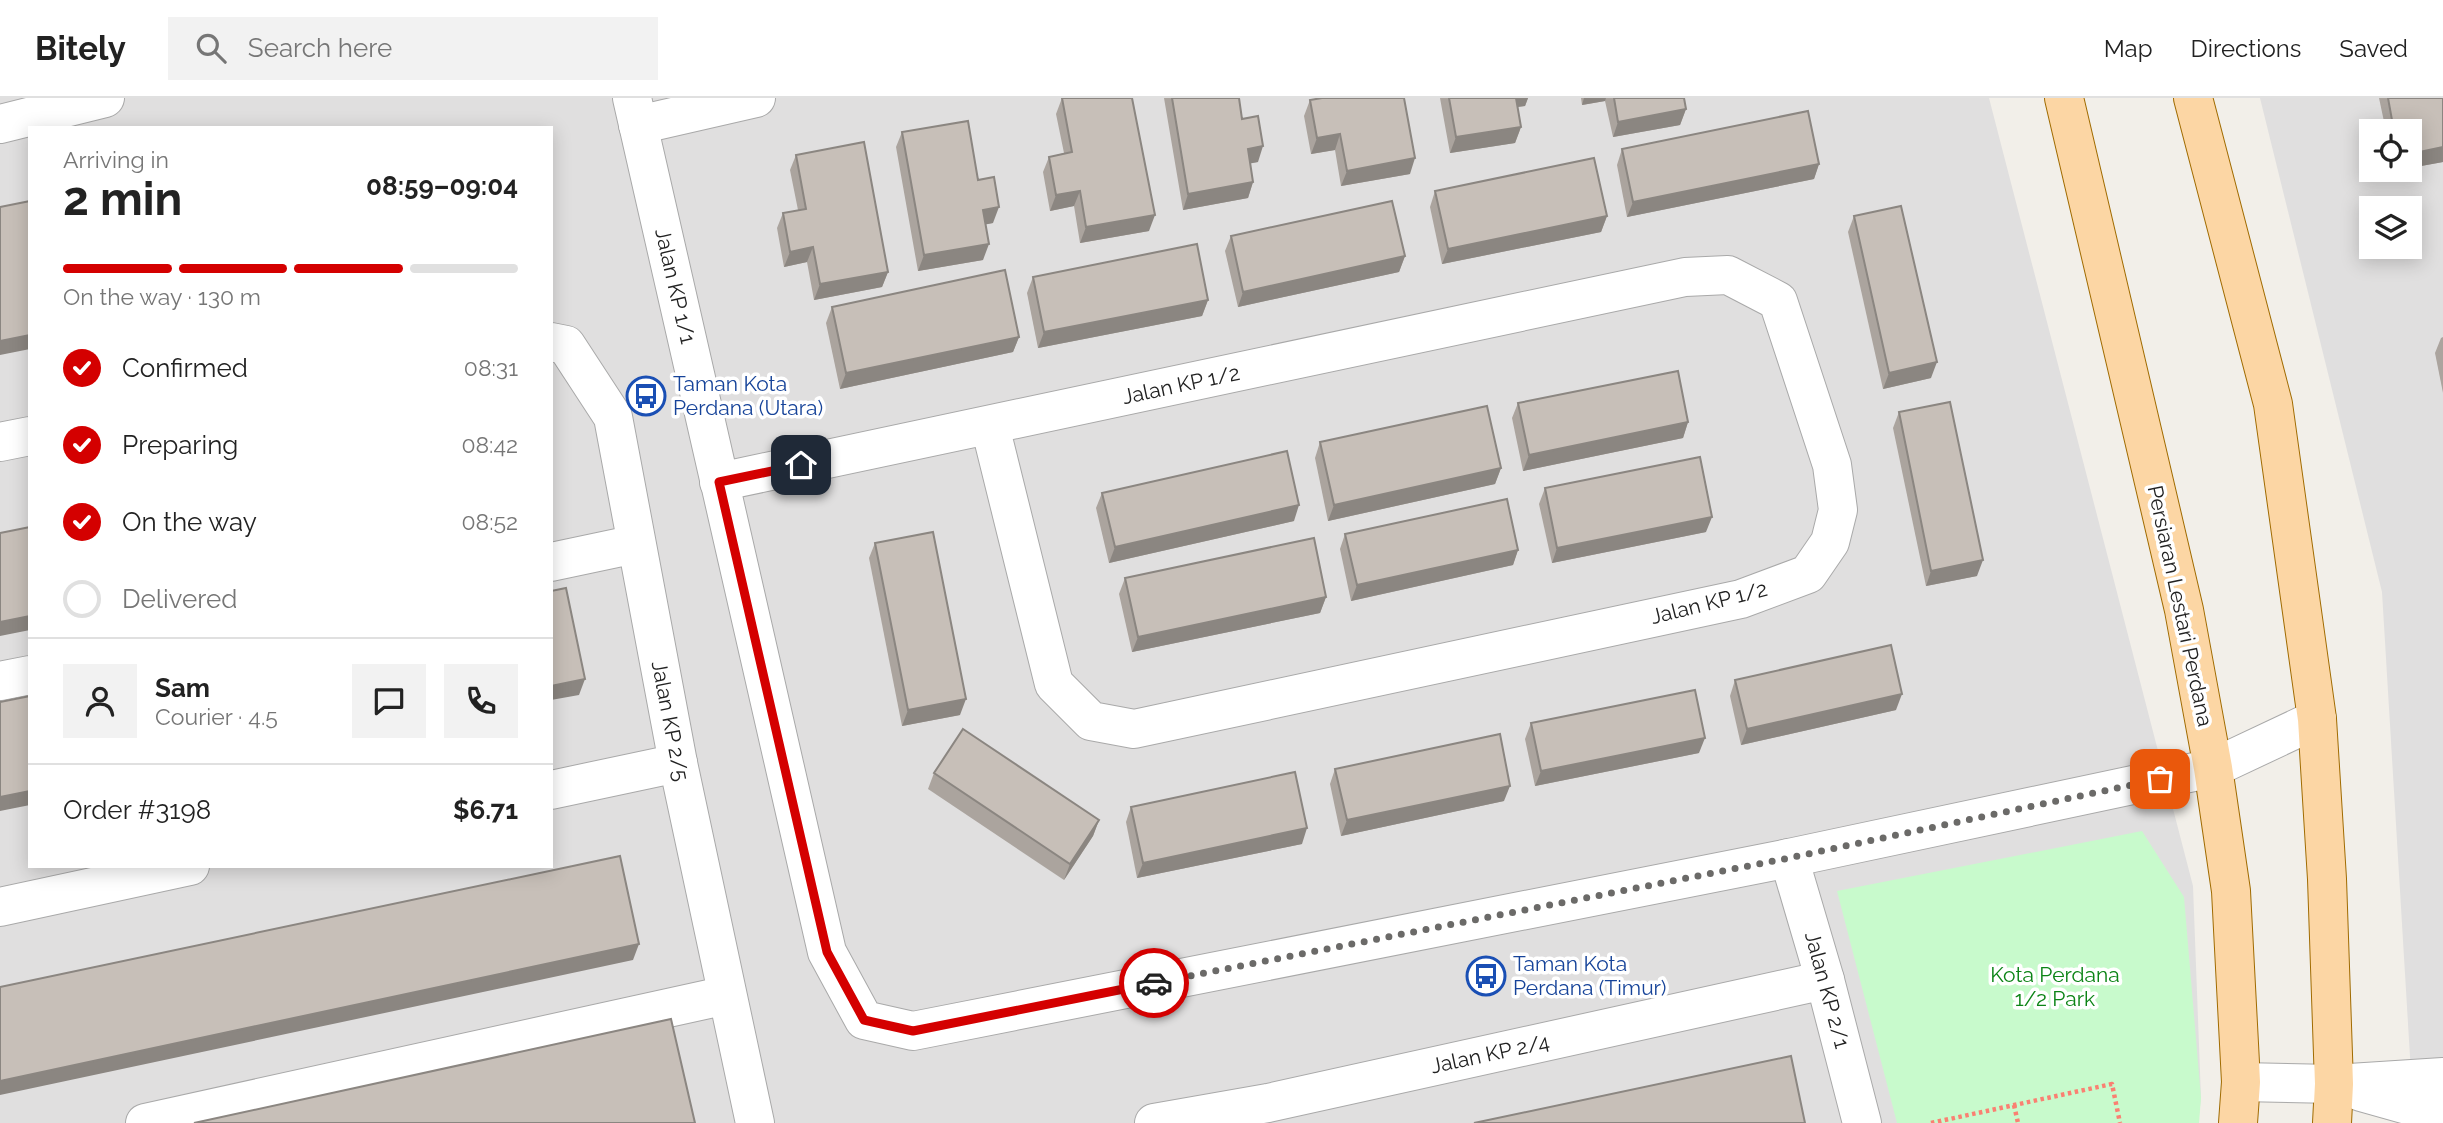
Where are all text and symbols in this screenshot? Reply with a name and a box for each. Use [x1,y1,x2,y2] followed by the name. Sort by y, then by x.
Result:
[168,17,658,80] search box
[35,29,126,68] text: Bitely
[192,29,230,67] icon: search
[248,33,392,63] text: Search here
[2104,34,2153,63] text: Map
[2191,34,2301,63] text: Directions
[2339,34,2408,63] text: Saved
[2359,119,2422,259] map controls
[2359,119,2422,182] button: locate
[63,146,169,173] text: Arriving in
[366,171,518,201] text: 08:59–09:04
[63,172,182,226] text: 2 min
[2359,196,2422,259] button: layers
[650,226,701,346] street label: Jalan KP 1/1
[63,283,261,310] text: On the way · 130 m
[63,349,101,387] icon: check
[122,353,248,383] text: Confirmed
[464,354,518,381] text: 08:31
[1120,360,1242,409] street label: Jalan KP 1/2
[673,371,823,420] place label: Taman Kota Perdana (Utara)
[625,375,667,417] bus stop icon: Taman Kota Perdana (Utara)
[63,426,101,464] icon: check
[122,430,238,460] text: Preparing
[461,431,518,458] text: 08:42
[771,435,831,495] pin
[782,446,820,484] icon: home
[2143,483,2218,729] street label: Persiaran Lestari Perdana
[63,503,101,541] icon: check
[122,507,257,537] text: On the way
[461,508,518,535] text: 08:52
[1648,576,1770,629] street label: Jalan KP 1/2
[122,584,237,614] text: Delivered
[647,659,694,783] street label: Jalan KP 2/5
[63,664,137,738] button: person
[352,664,426,738] button: chat
[444,664,518,738] button: phone
[155,673,210,703] text: Sam
[155,703,278,730] text: Courier · 4.5
[2130,749,2190,809] pin
[2141,760,2179,798] icon: bag
[63,795,211,825] text: Order #3198
[453,795,518,825] text: $6.71
[1800,929,1855,1051] street label: Jalan KP 2/1
[1119,948,1189,1018] courier
[1513,951,1666,1000] place label: Taman Kota Perdana (Timur)
[1465,955,1507,997] bus stop icon: Taman Kota Perdana (Timur)
[1990,962,2120,1011] park label: Kota Perdana 1/2 Park
[1135,964,1173,1002] icon: car
[1428,1029,1552,1078] street label: Jalan KP 2/4

